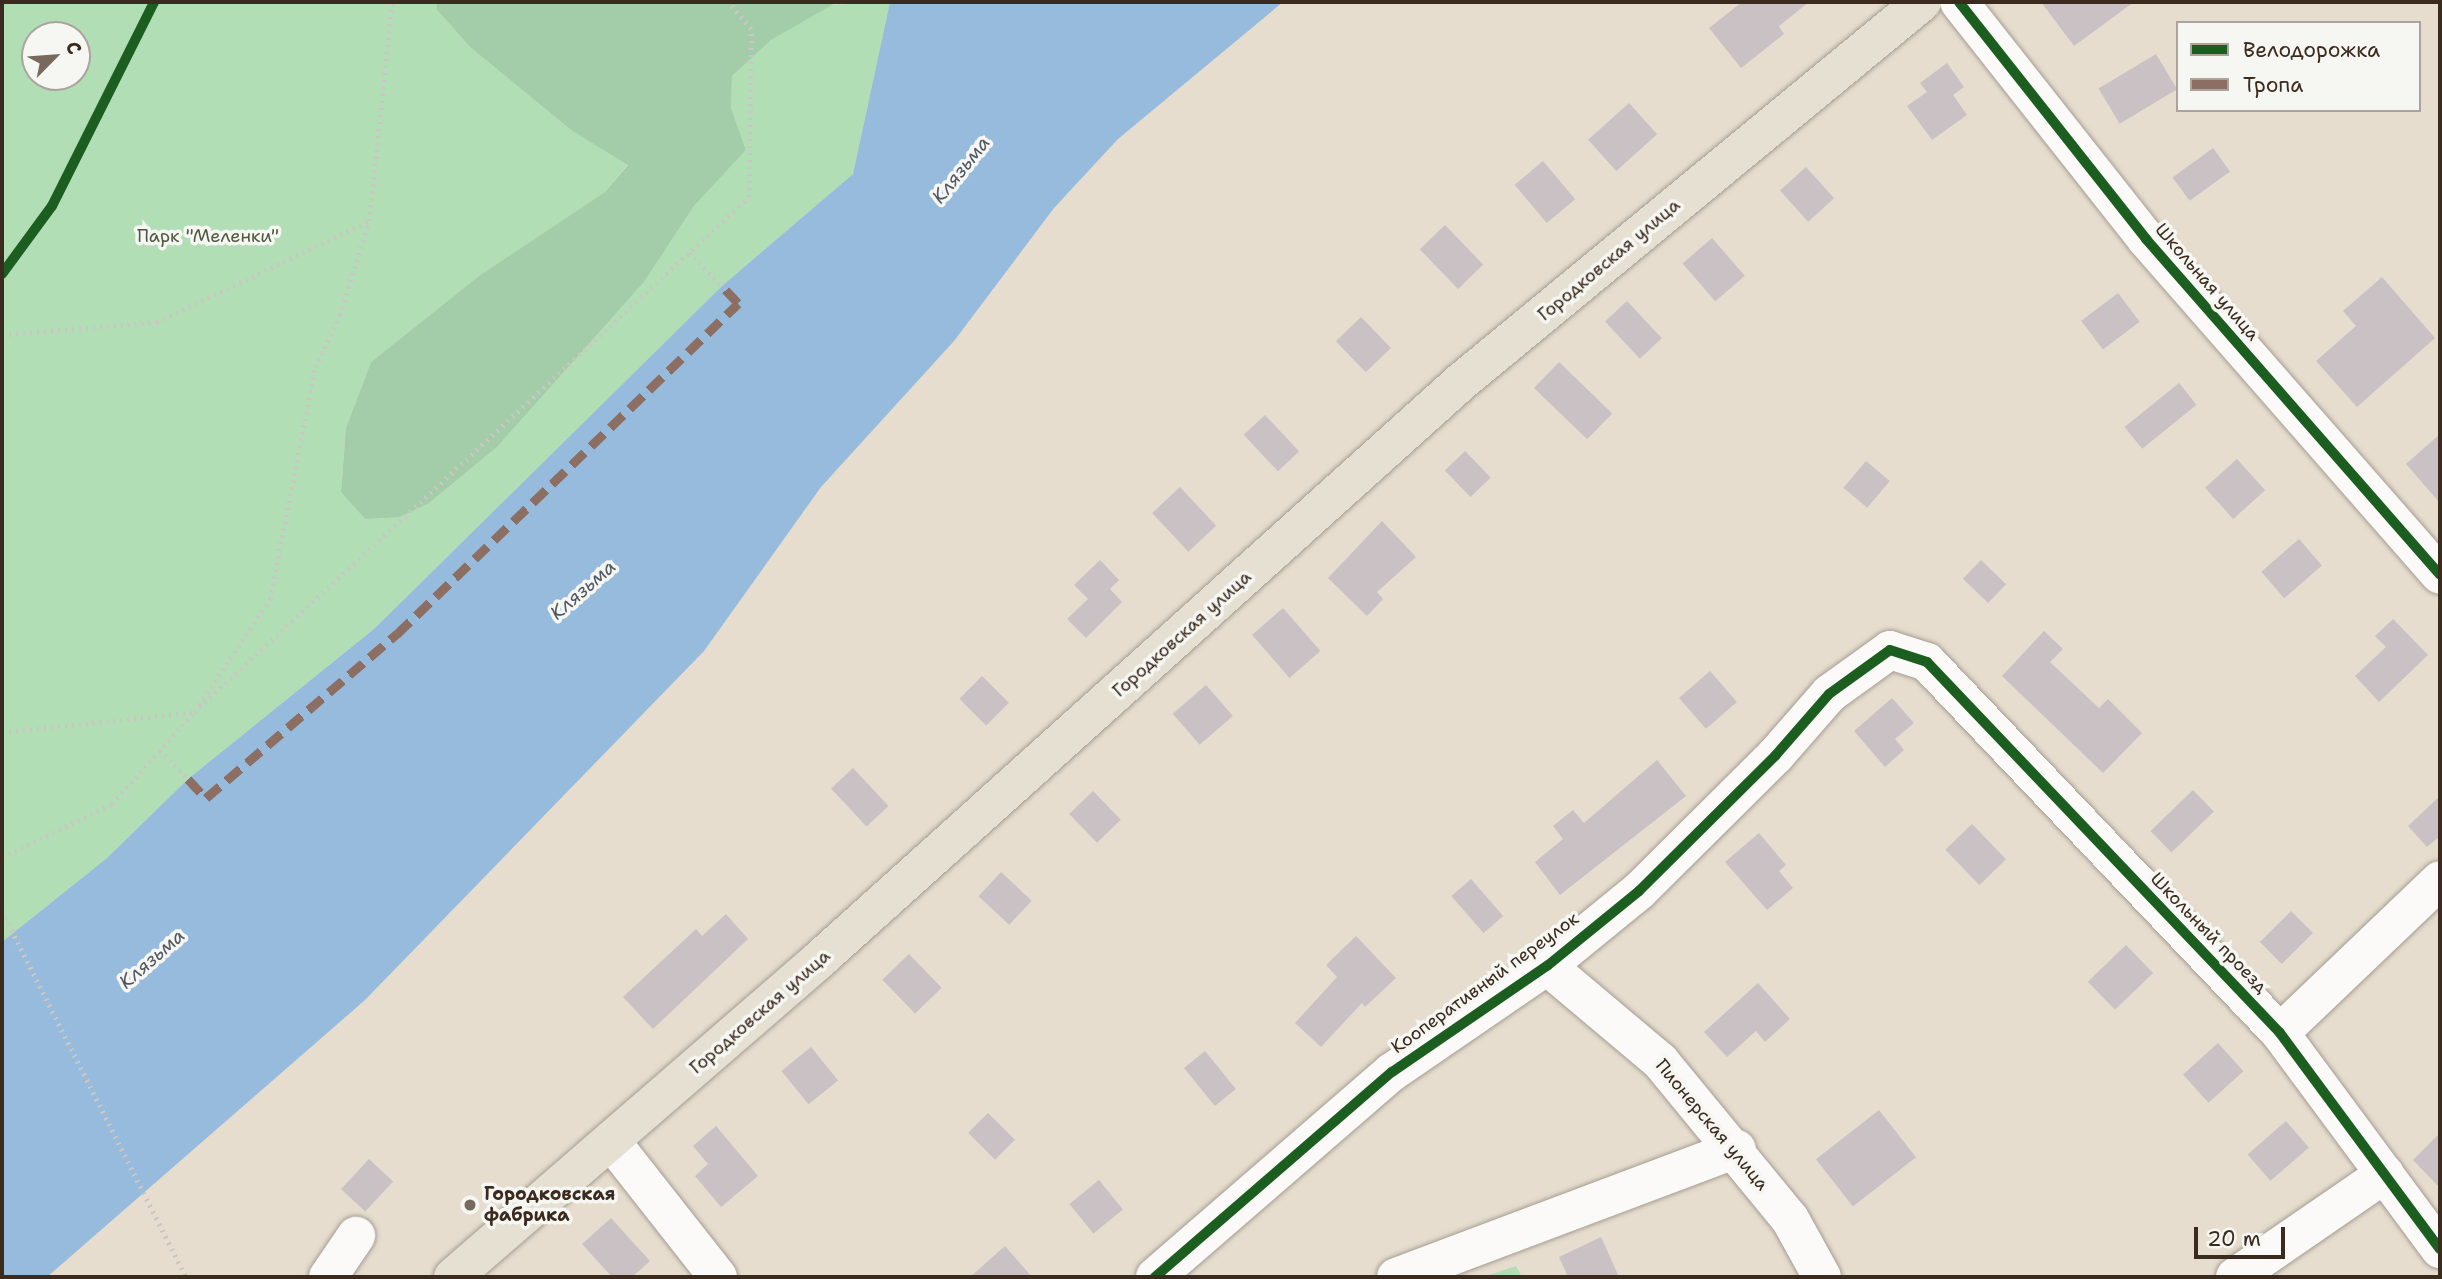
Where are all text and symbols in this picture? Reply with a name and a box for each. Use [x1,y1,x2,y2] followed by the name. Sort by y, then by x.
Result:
[21,21,91,91] north arrow
[2176,21,2421,112] legend
[2243,36,2380,64] text: Велодорожка
[60,37,87,58] text: С
[2243,71,2303,99] text: Тропа
[927,132,995,208] water label: Клязьма
[1534,194,1684,326] street label: Городковская улица
[2150,219,2264,345] street label: Школьная улица
[137,225,279,247] park label: Парк "Меленки"
[546,555,620,625] water label: Клязьма
[1108,566,1256,702] street label: Городковская улица
[2146,868,2272,998] street label: Школьный проезд
[1387,908,1583,1058] street label: Кооперативный переулок
[115,924,189,994] water label: Клязьма
[685,945,835,1079] street label: Городковская улица
[1651,1055,1773,1195] street label: Пионерская улица
[484,1184,615,1226] place label: Городковская фабрика
[462,1197,478,1213] marker: Городковская фабрика
[2197,1212,2288,1256] scale bar
[2207,1225,2261,1253] text: 20 m

